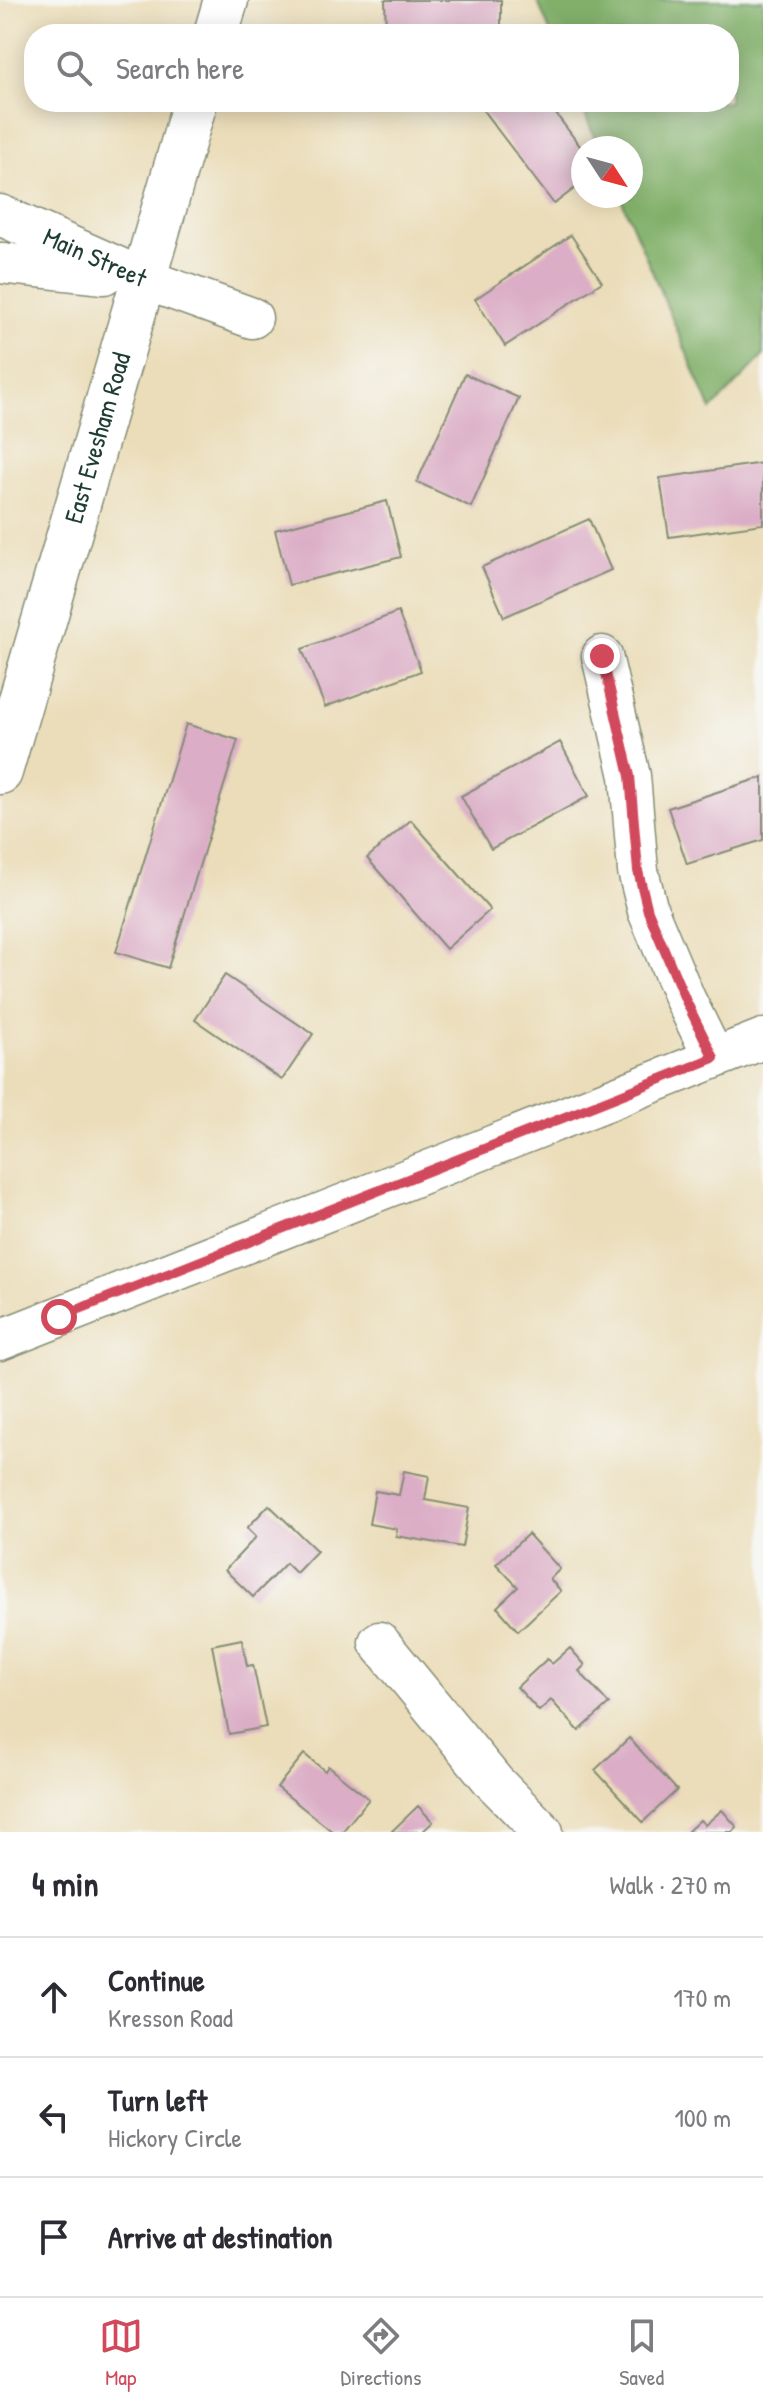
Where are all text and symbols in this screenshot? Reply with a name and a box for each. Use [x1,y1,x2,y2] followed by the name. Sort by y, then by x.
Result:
[24,24,739,112] search box
[52,46,96,90] icon: search
[116,48,244,88] text: Search here
[571,136,643,208] north arrow
[38,218,153,296] street label: Main Street
[55,348,138,527] street label: East Evesham Road
[584,638,620,674] route end
[41,1299,77,1335] route start
[32,1861,99,1907] text: 4 min
[610,1867,731,1902] text: Walk · 270 m
[108,1960,205,2000] text: Continue
[32,1975,76,2019] icon: ahead
[673,1980,731,2015] text: 170 m
[108,2000,233,2035] text: Kresson Road
[108,2080,207,2120] text: Turn left
[32,2095,76,2139] icon: left
[675,2100,731,2135] text: 100 m
[108,2120,242,2155] text: Hickory Circle
[32,2215,76,2259] icon: arrive
[108,2217,333,2257] text: Arrive at destination
[99,2314,143,2392] tab: Map
[341,2314,422,2392] tab: Directions
[619,2314,664,2392] tab: Saved

